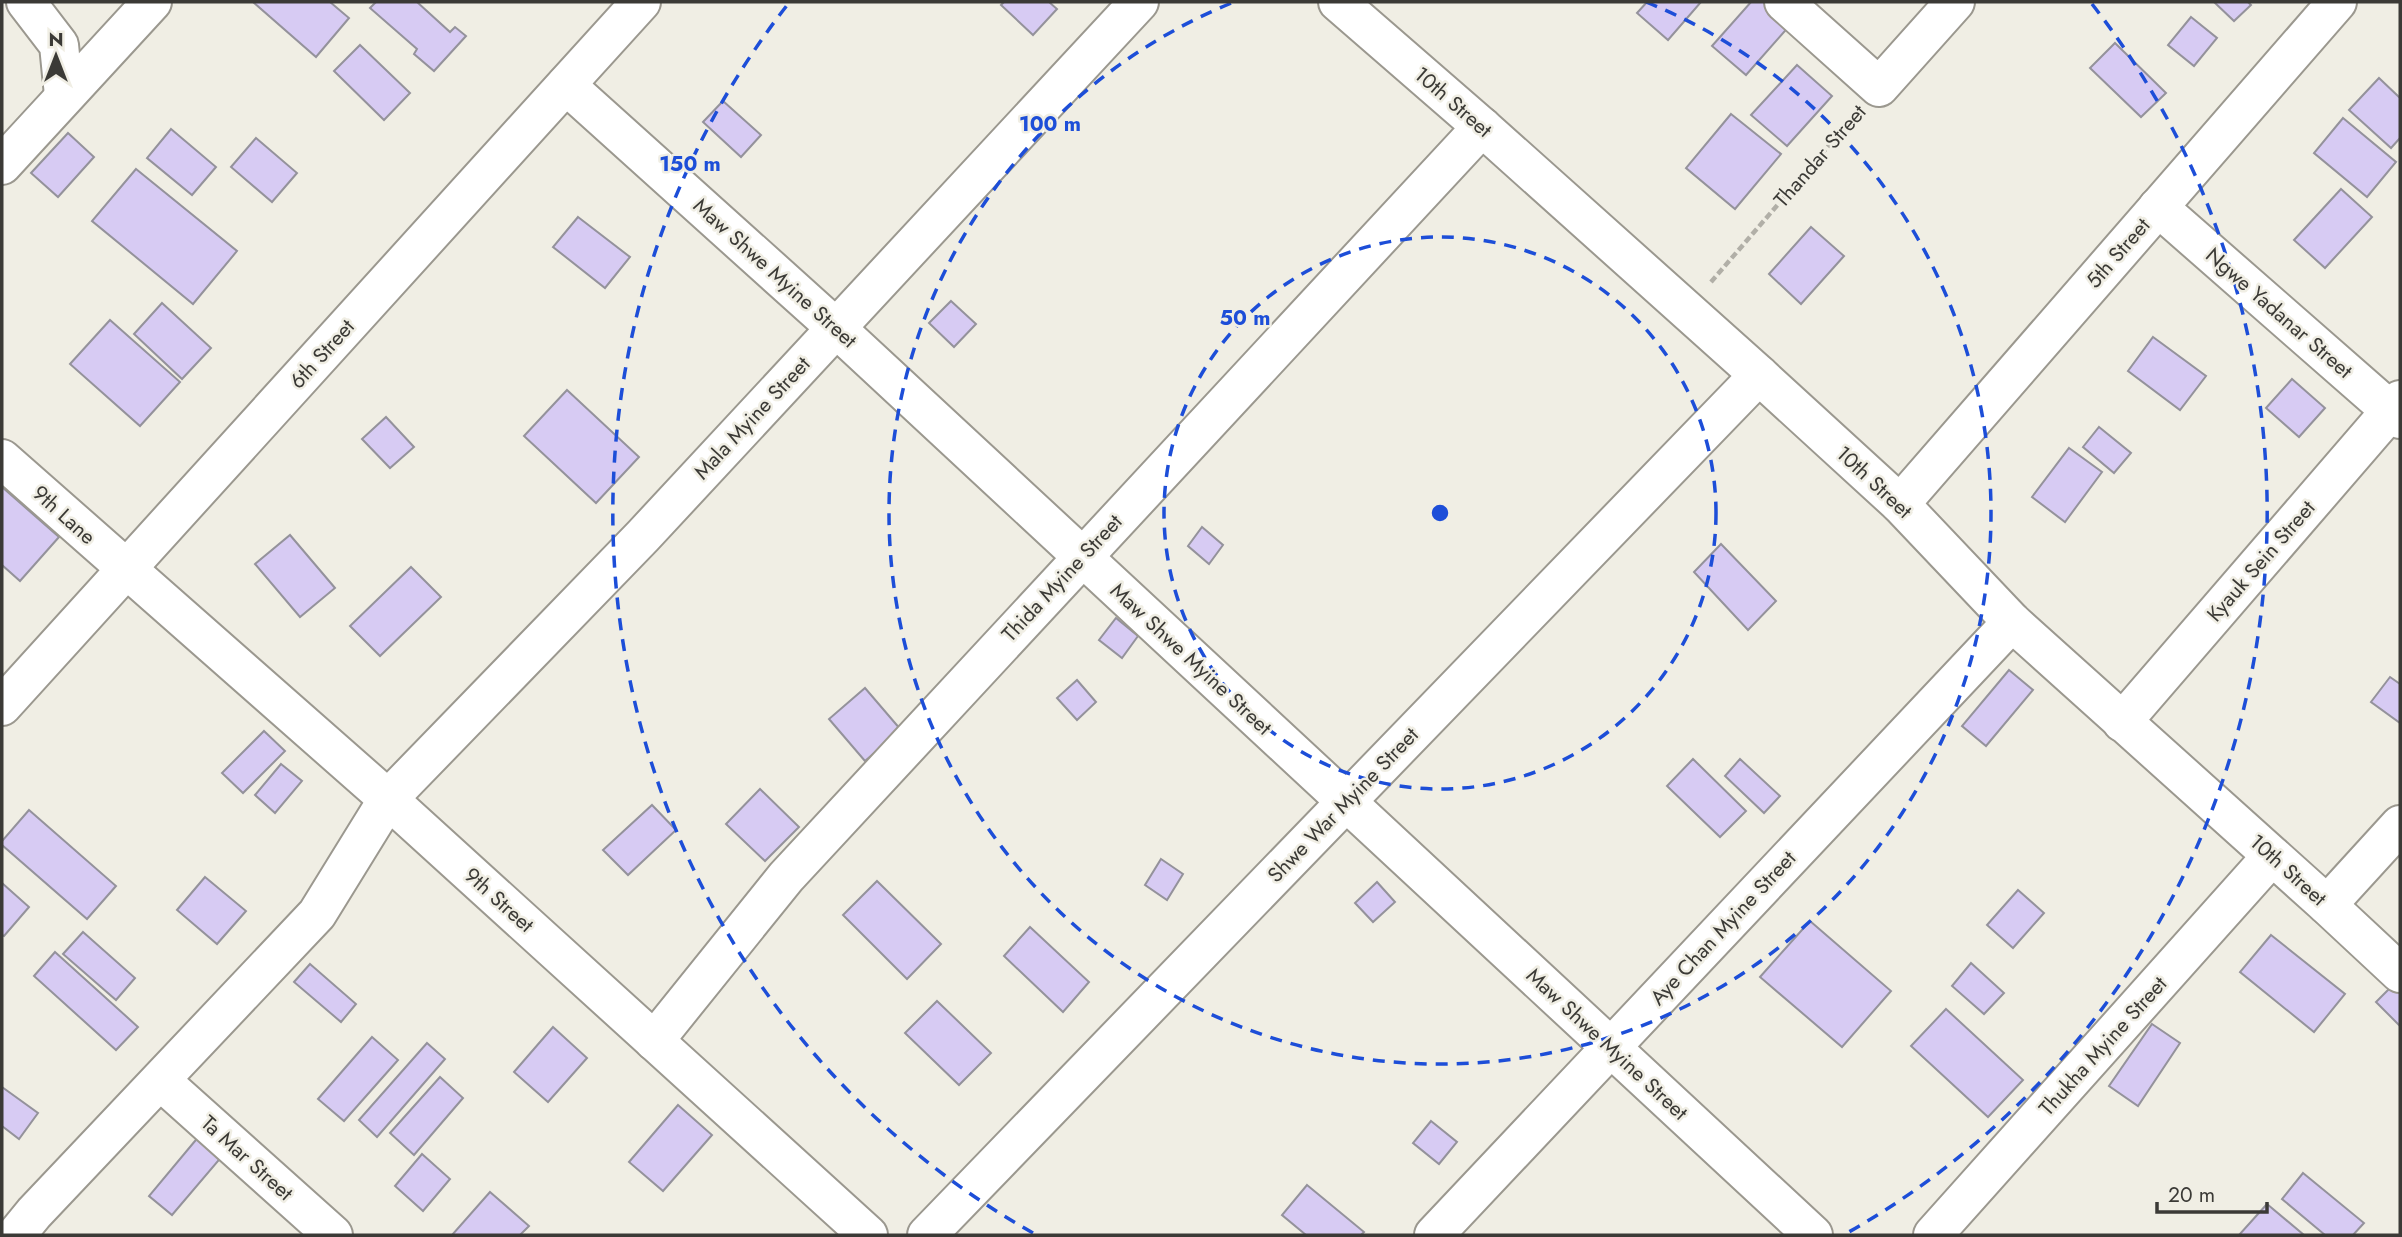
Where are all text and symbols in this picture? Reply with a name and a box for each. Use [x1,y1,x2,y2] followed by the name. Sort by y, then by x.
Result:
[21,21,91,91] north arrow
[48,26,64,53] text: N
[1407,60,1499,144] street label: 10th Street
[1767,98,1873,214] street label: Thandar Street
[1019,109,1081,139] text: 100 m
[659,149,721,179] text: 150 m
[687,191,863,355] street label: Maw Shwe Myine Street
[2079,211,2157,295] street label: 5th Street
[2199,241,2359,385] street label: Ngwe Yadanar Street
[1220,303,1270,333] text: 50 m
[283,313,361,395] street label: 6th Street
[687,350,817,486] street label: Mala Myine Street
[1829,439,1919,525] street label: 10th Street
[26,478,102,552] street label: 9th Lane
[2200,494,2322,628] street label: Kyauk Sein Street
[1428,501,1452,525] centre of rings
[995,508,1129,648] street label: Thida Myine Street
[1104,576,1278,742] street label: Maw Shwe Myine Street
[1261,721,1425,889] street label: Shwe War Myine Street
[2243,827,2333,913] street label: 10th Street
[1643,844,1803,1012] street label: Aye Chan Myine Street
[458,861,540,939] street label: 9th Street
[1520,961,1694,1127] street label: Maw Shwe Myine Street
[2032,970,2174,1122] street label: Thukha Myine Street
[194,1108,300,1208] street label: Ta Mar Street
[2157,1170,2267,1214] scale bar
[2168,1180,2215,1210] text: 20 m

